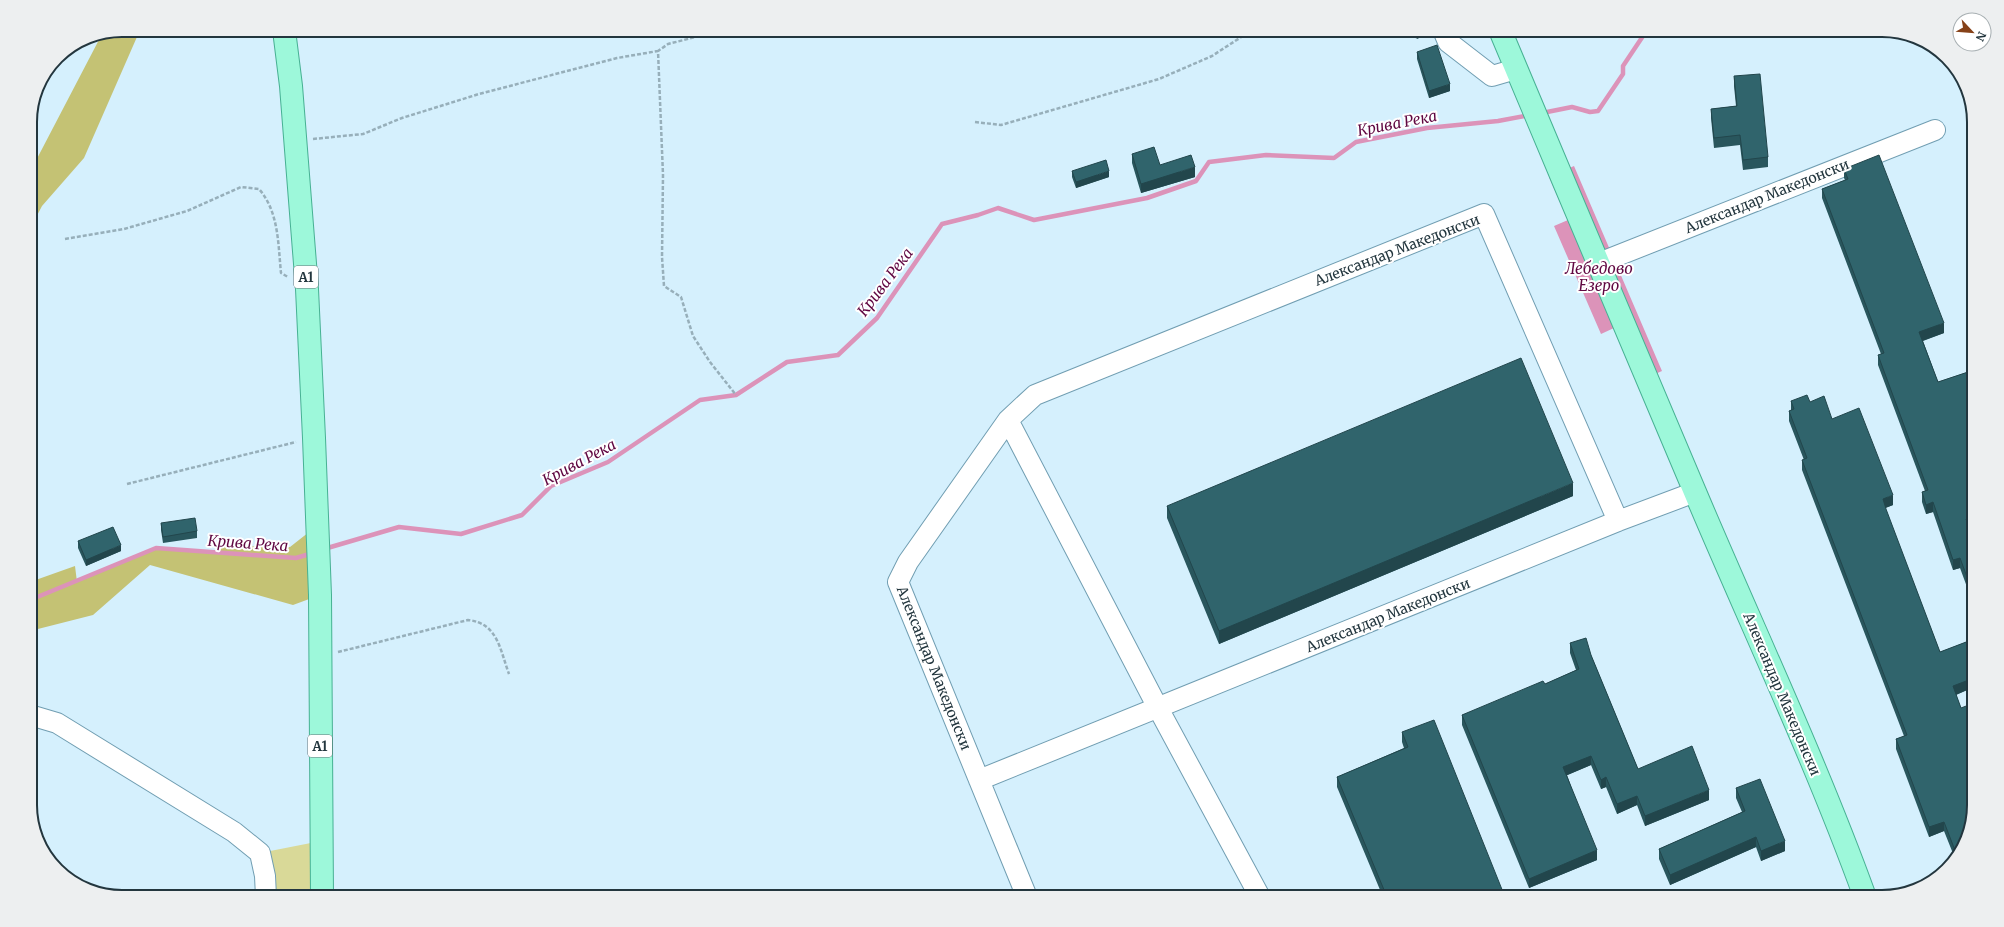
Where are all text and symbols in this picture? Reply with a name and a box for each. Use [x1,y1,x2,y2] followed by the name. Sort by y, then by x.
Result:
[1952,12,1992,52] north arrow
[1973,29,1989,44] text: N
[1356,106,1438,140] water label: Крива Река
[1681,155,1852,238] street label: Александар Македонски
[1311,210,1482,290] street label: Александар Македонски
[853,244,917,320] water label: Крива Река
[1564,259,1633,295] water label: Лебедово Езеро
[294,266,318,288] road number: A1
[539,435,619,489] water label: Крива Река
[207,531,289,555] water label: Крива Река
[1302,574,1473,657] street label: Александар Македонски
[892,582,975,753] street label: Александар Македонски
[1739,609,1825,779] street label: Александар Македонски
[308,735,332,757] road number: A1

